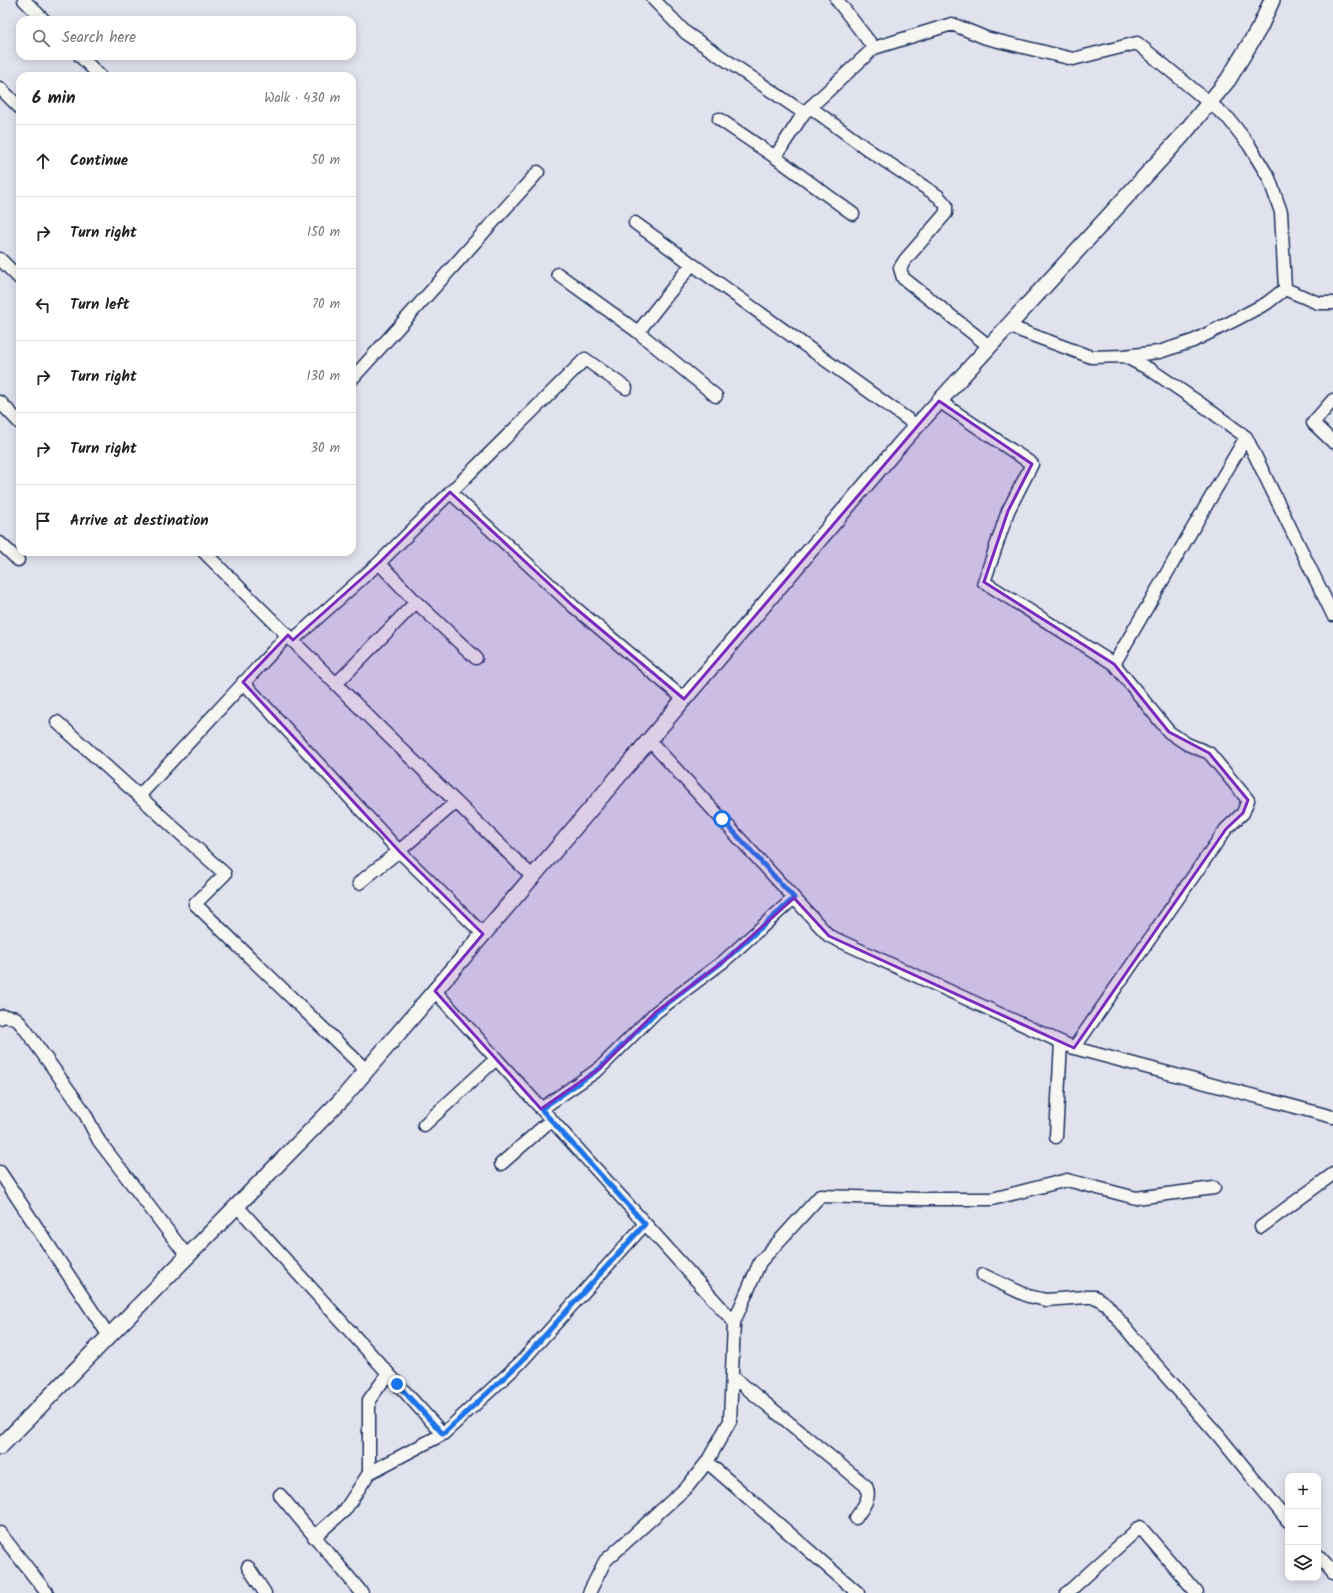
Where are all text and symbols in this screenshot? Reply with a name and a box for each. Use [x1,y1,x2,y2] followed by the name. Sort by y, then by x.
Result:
[16,16,356,60] search box
[62,26,136,50] text: Search here
[30,27,52,49] icon: search
[32,85,76,112] text: 6 min
[264,88,340,109] text: Walk · 430 m
[70,149,128,173] text: Continue
[32,150,54,172] icon: ahead
[311,150,340,171] text: 50 m
[70,221,137,245] text: Turn right
[32,222,54,244] icon: right
[307,222,340,243] text: 150 m
[70,293,130,317] text: Turn left
[32,294,54,316] icon: left
[312,294,340,315] text: 70 m
[70,365,137,389] text: Turn right
[32,366,54,388] icon: right
[306,366,340,387] text: 130 m
[70,437,137,461] text: Turn right
[32,438,54,460] icon: right
[311,438,340,459] text: 30 m
[70,509,209,533] text: Arrive at destination
[32,510,54,532] icon: arrive
[713,810,731,828] route start
[388,1375,406,1393] route end
[1285,1473,1321,1581] map controls
[1285,1473,1321,1509] button: +
[1285,1509,1321,1545] button: −
[1285,1545,1321,1581] button: layers

